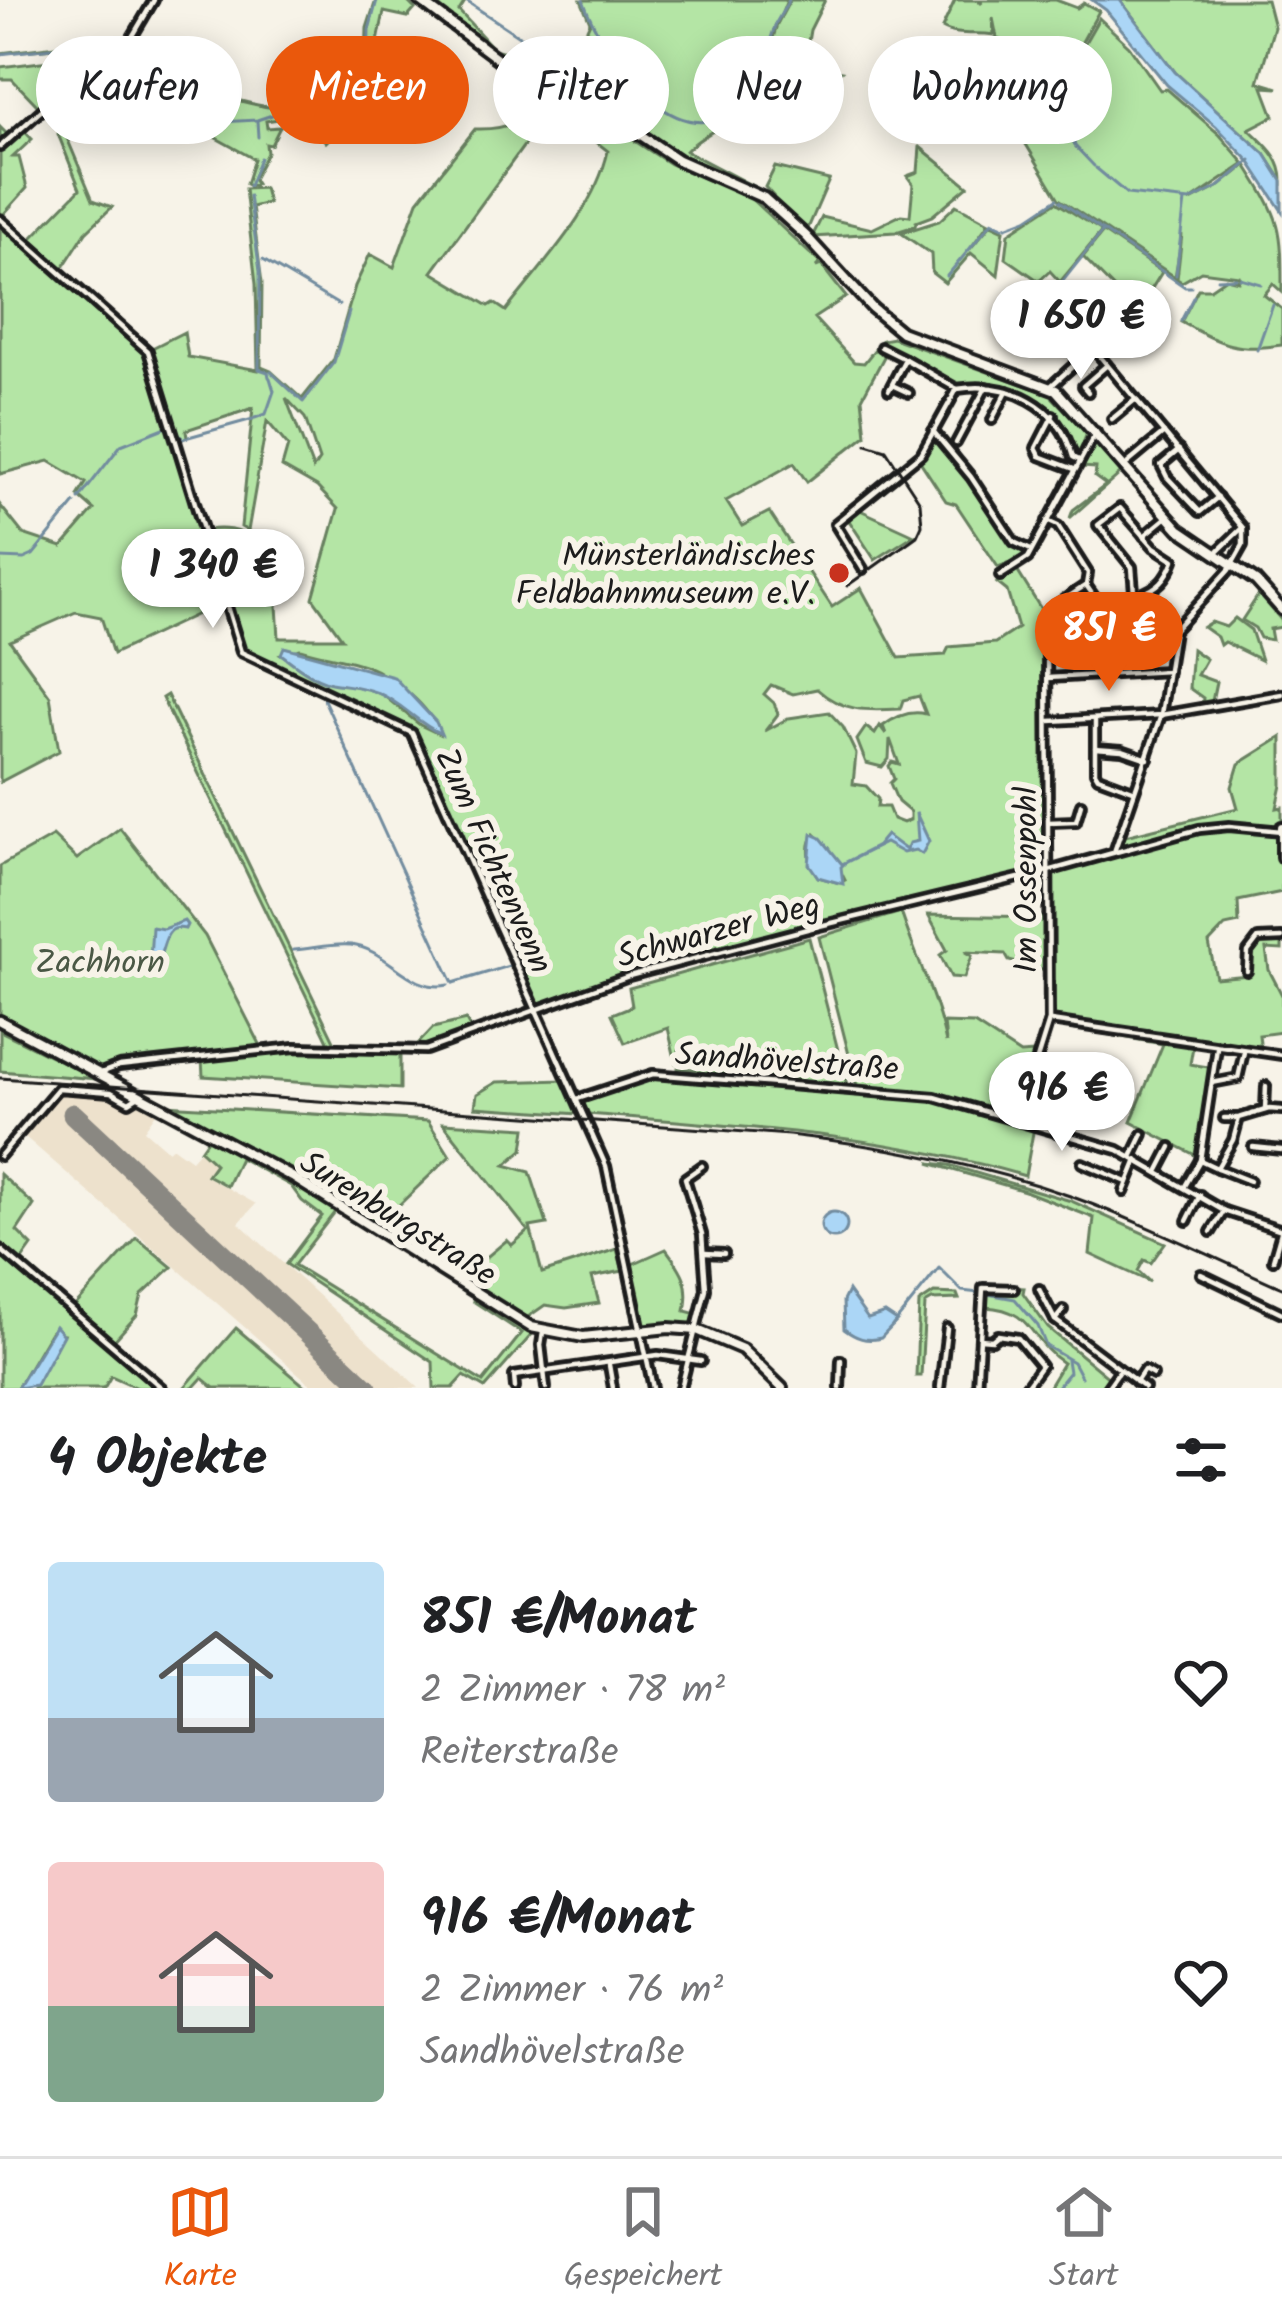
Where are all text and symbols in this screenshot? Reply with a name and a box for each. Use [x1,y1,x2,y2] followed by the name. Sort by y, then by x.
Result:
[36,36,242,144] chip: Kaufen
[266,36,469,144] chip: Mieten
[493,36,669,144] chip: Filter
[693,36,844,144] chip: Neu
[868,36,1112,144] chip: Wohnung
[970,280,1192,382] pin: 1 650 €
[1017,288,1145,350] text: 1 650 €
[102,529,324,631] pin: 1 340 €
[516,531,815,622] place label: Münsterländisches Feldbahnmuseum e.V.
[148,537,278,599] text: 1 340 €
[826,560,852,586] marker: Münsterländisches Feldbahnmuseum e.V.
[1025,592,1193,694] pin: 851 €
[1062,600,1156,662] text: 851 €
[418,740,565,983] street label: Zum Fichtenvenn
[1002,786,1055,974] street label: Im Ossenpohl
[611,880,826,985] street label: Schwarzer Weg
[35,938,165,991] park label: Zachhorn
[673,1029,900,1098] street label: Sandhövelstraße
[978,1052,1146,1154] pin: 916 €
[1016,1060,1108,1122] text: 916 €
[288,1138,506,1302] street label: Surenburgstraße
[48,1420,267,1501] text: 4 Objekte
[1168,1427,1234,1493] icon: filters
[420,1580,697,1661] text: 851 €/Monat
[144,1610,288,1754] icon: home
[1168,1649,1234,1715] icon: heart
[420,1661,725,1723] text: 2 Zimmer · 78 m²
[420,1723,618,1785] text: Reiterstraße
[420,1880,694,1961] text: 916 €/Monat
[144,1910,288,2054] icon: home
[1168,1949,1234,2015] icon: heart
[420,1961,723,2023] text: 2 Zimmer · 76 m²
[420,2023,685,2085] text: Sandhövelstraße
[163,2179,237,2304] tab: Karte
[564,2179,722,2304] tab: Gespeichert
[1049,2179,1119,2304] tab: Start

